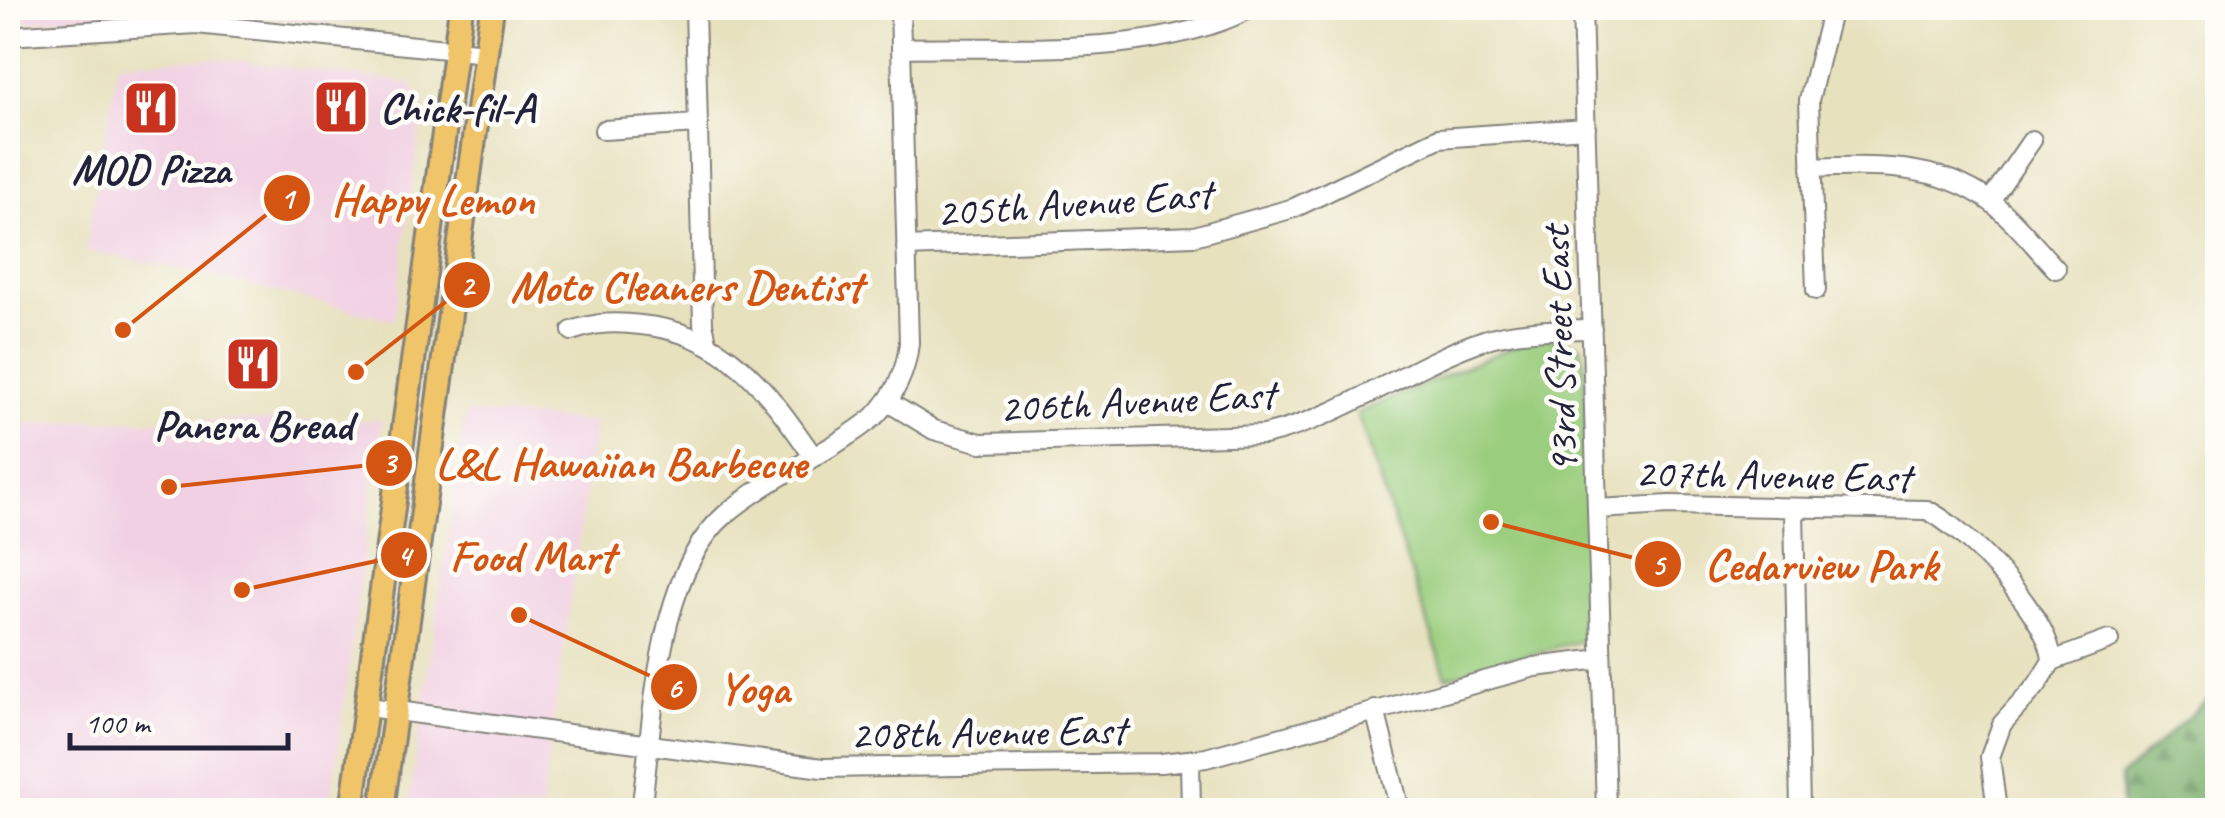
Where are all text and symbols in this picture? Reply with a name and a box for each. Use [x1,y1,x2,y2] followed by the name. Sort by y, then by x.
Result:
[311,77,371,137] restaurant icon: Chick-fil-A
[121,78,181,138] restaurant icon: MOD Pizza
[380,82,537,135] place label: Chick-fil-A
[72,143,233,196] place label: MOD Pizza
[262,160,554,235] callout: Happy Lemon
[935,167,1218,240] street label: 205th Avenue East
[332,171,536,228] text: Happy Lemon
[280,179,297,217] text: 1
[1529,221,1590,475] street label: 93rd Street East
[442,248,881,323] callout: Moto Cleaners Dentist
[510,258,869,315] text: Moto Cleaners Dentist
[460,267,476,305] text: 2
[223,334,283,394] restaurant icon: Panera Bread
[998,368,1281,435] street label: 206th Avenue East
[154,399,359,452] place label: Panera Bread
[364,425,827,500] callout: L&L Hawaiian Barbecue
[436,435,809,492] text: L&L Hawaiian Barbecue
[382,444,398,482] text: 3
[1635,447,1916,504] street label: 207th Avenue East
[379,518,635,593] callout: Food Mart
[1633,527,1958,602] callout: Cedarview Park
[450,528,621,585] text: Food Mart
[397,537,414,575] text: 4
[1705,537,1941,594] text: Cedarview Park
[1651,546,1667,584] text: 5
[649,650,810,725] callout: Yoga
[718,660,793,717] text: Yoga
[667,669,683,707] text: 6
[70,688,288,750] scale bar
[85,704,152,742] text: 100 m
[850,704,1131,761] street label: 208th Avenue East

